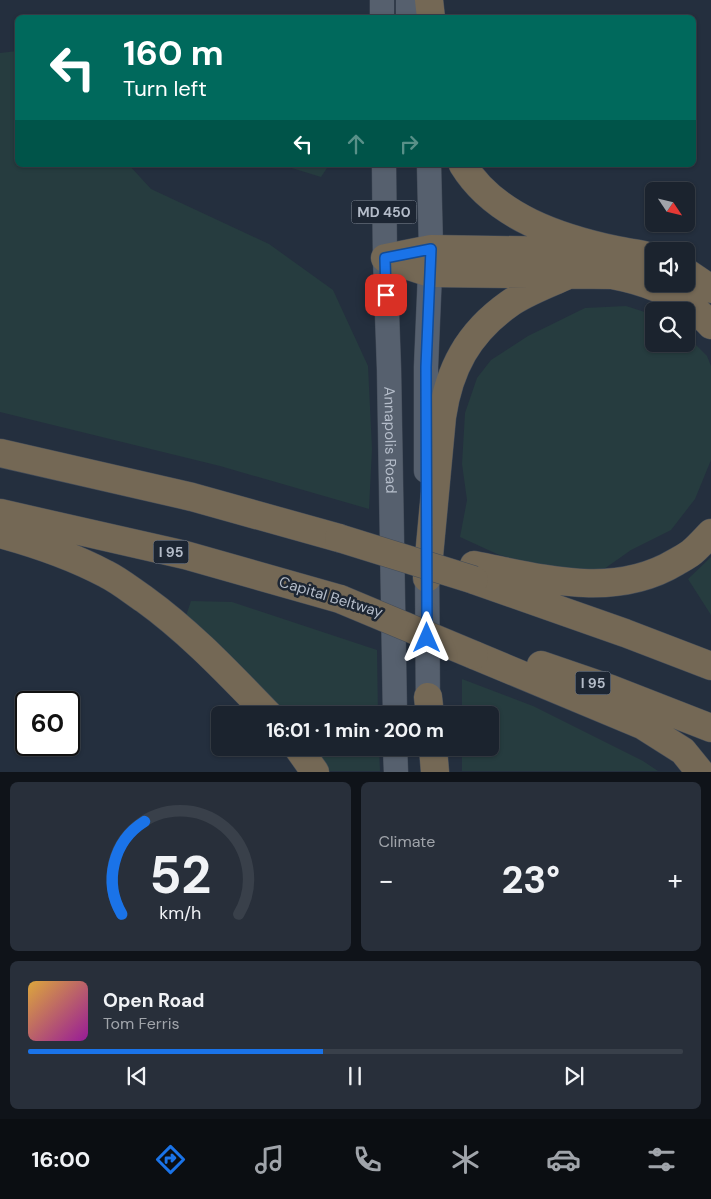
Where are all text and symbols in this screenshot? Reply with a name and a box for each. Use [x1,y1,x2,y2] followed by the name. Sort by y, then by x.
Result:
[123,30,224,76] text: 160 m
[40,35,105,100] icon: left
[123,74,207,103] text: Turn left
[289,130,317,158] icon: left
[342,130,370,158] icon: ahead
[395,130,423,158] icon: right
[645,182,695,232] north arrow
[645,182,695,352] map controls
[352,200,416,223] road number: MD 450
[645,242,695,292] button: sound
[365,274,407,316] pin
[372,281,400,309] icon: arrive
[645,302,695,352] button: search
[379,386,401,494] street label: Annapolis Road
[154,540,188,564] road number: I 95
[277,572,386,622] street label: Capital Beltway
[400,611,452,663] position arrow
[576,671,610,694] road number: I 95
[15,691,80,756] speed limit sign: 60
[266,718,444,743] text: 16:01 · 1 min · 200 m
[379,831,435,852] text: Climate
[149,841,211,909] text: 52
[501,855,560,905] text: 23°
[379,862,394,899] text: −
[668,862,683,899] text: +
[159,901,201,925] text: km/h
[103,988,205,1013] text: Open Road
[103,1013,180,1034] text: Tom Ferris
[123,1062,151,1090] icon: previous
[341,1062,369,1090] icon: pause
[560,1062,588,1090] icon: next
[153,1142,188,1177] icon: directions
[252,1142,287,1177] icon: music
[350,1142,385,1177] icon: phone
[448,1142,483,1177] icon: climate
[546,1142,581,1177] icon: car
[644,1142,679,1177] icon: filters
[32,1145,90,1174] text: 16:00

